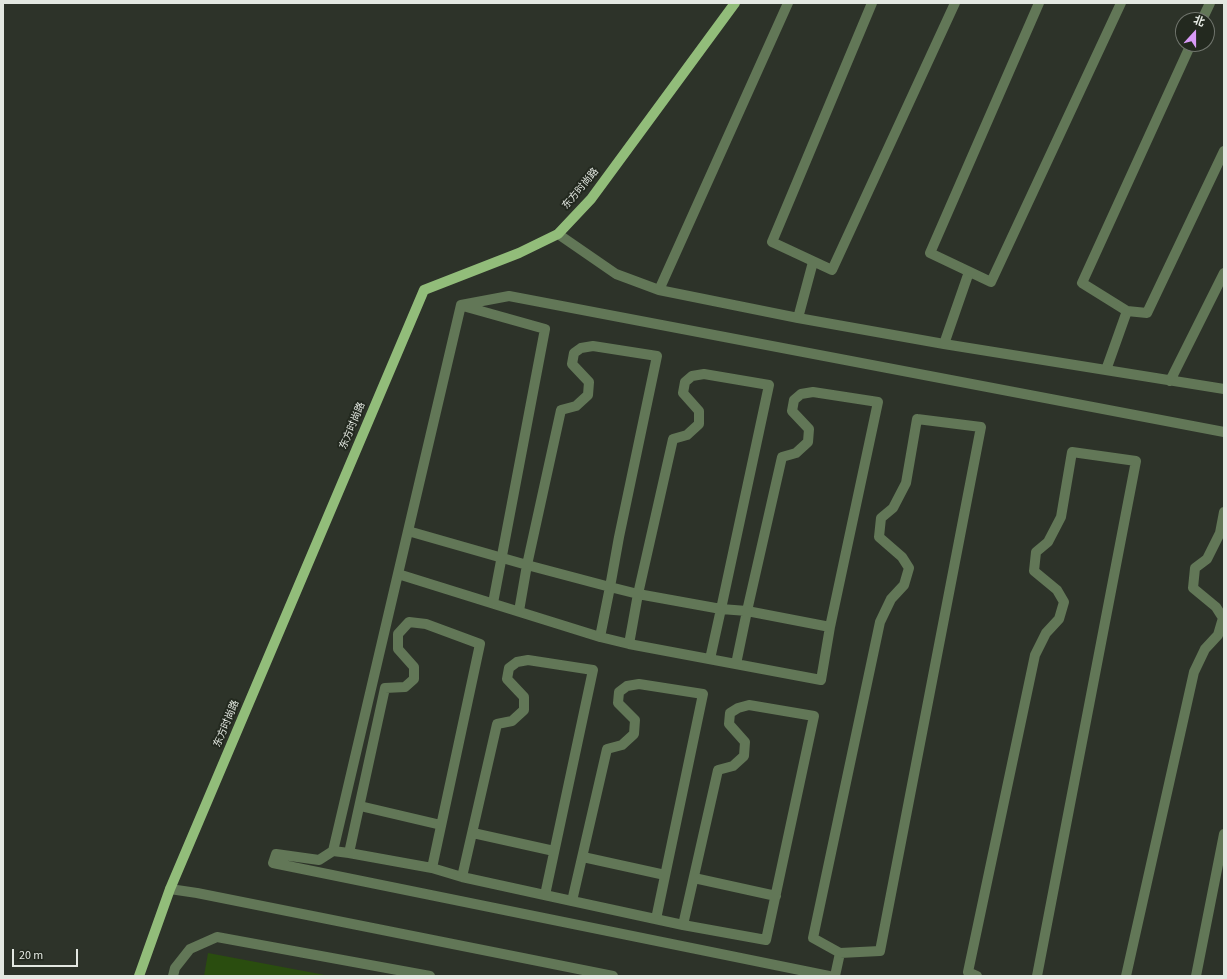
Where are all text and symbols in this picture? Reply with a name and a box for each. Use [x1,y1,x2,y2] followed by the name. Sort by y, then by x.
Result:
[1175,12,1215,52] north arrow
[1191,12,1207,30] text: 北
[560,166,602,212] street label: 东方时尚路
[338,401,368,451] street label: 东方时尚路
[212,699,242,749] street label: 东方时尚路
[14,941,80,967] scale bar
[19,947,43,964] text: 20 m

